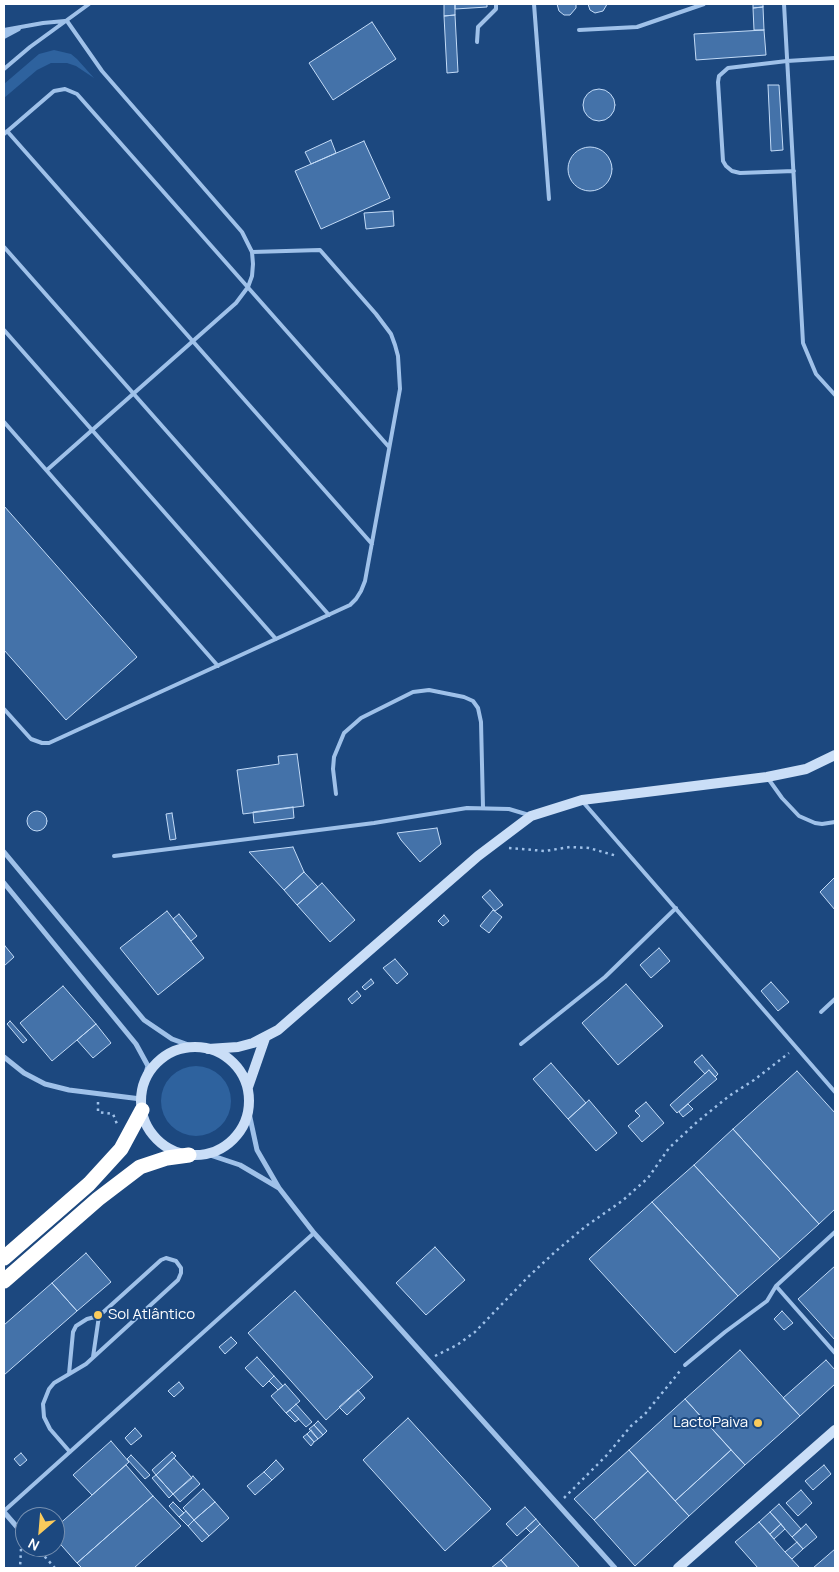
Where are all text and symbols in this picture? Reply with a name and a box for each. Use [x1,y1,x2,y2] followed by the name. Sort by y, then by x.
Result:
[108,1306,195,1324] place label: Sol Atlântico
[92,1309,104,1321] marker: Sol Atlântico
[673,1414,748,1432] place label: LactoPaiva
[752,1417,764,1429] marker: LactoPaiva
[15,1507,65,1557] north arrow
[25,1534,42,1556] text: N

